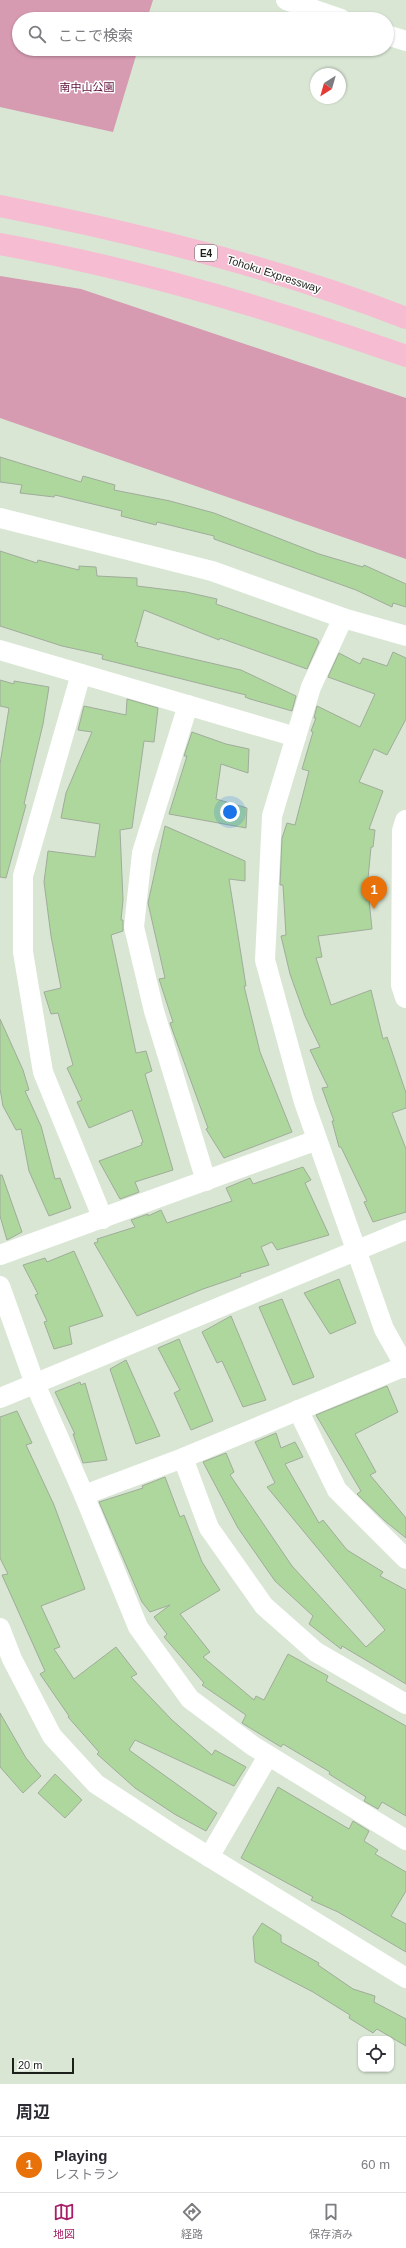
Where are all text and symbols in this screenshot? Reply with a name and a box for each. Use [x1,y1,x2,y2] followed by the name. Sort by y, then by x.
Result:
[12,12,394,56] search box
[26,23,48,45] icon: search
[58,27,133,44] text: ここで検索
[310,68,346,104] north arrow
[60,81,115,93] park label: 南中山公園
[195,245,217,261] road number: E4
[226,253,323,295] street label: Tohoku Expressway
[220,802,240,822] your location
[361,876,387,909] pin: 1
[358,2036,394,2072] map controls
[358,2036,394,2072] button: locate
[12,2056,74,2075] scale bar
[18,2059,42,2071] text: 20 m
[16,2103,50,2122] text: 周辺
[54,2147,107,2164] text: Playing
[25,2157,33,2172] text: 1
[361,2157,390,2172] text: 60 m
[54,2167,119,2182] text: レストラン
[53,2201,75,2241] tab: 地図
[181,2201,203,2241] tab: 経路
[309,2201,353,2241] tab: 保存済み

